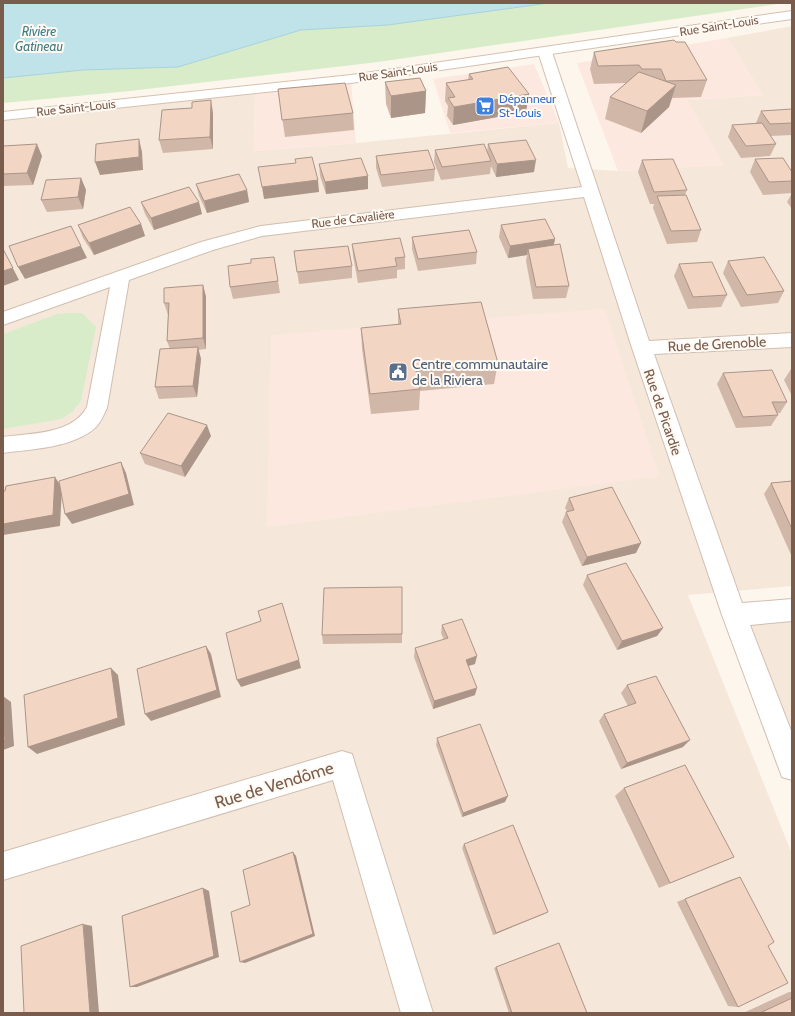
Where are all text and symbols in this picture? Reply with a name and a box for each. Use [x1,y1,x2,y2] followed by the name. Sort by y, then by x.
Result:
[678,12,759,39] street label: Rue Saint-Louis
[15,23,63,54] water label: Rivière Gatineau
[357,59,438,84] street label: Rue Saint-Louis
[499,91,556,120] place label: Dépanneur St-Louis
[474,95,496,117] supermarket icon: Dépanneur St-Louis
[36,96,116,119] street label: Rue Saint-Louis
[311,206,395,231] street label: Rue de Cavalière
[667,332,767,356] street label: Rue de Grenoble
[412,355,548,389] place label: Centre communautaire de la Riviera
[387,361,409,383] public building icon: Centre communautaire de la Riviera
[640,366,686,458] street label: Rue de Picardie
[212,757,336,813] street label: Rue de Vendôme

